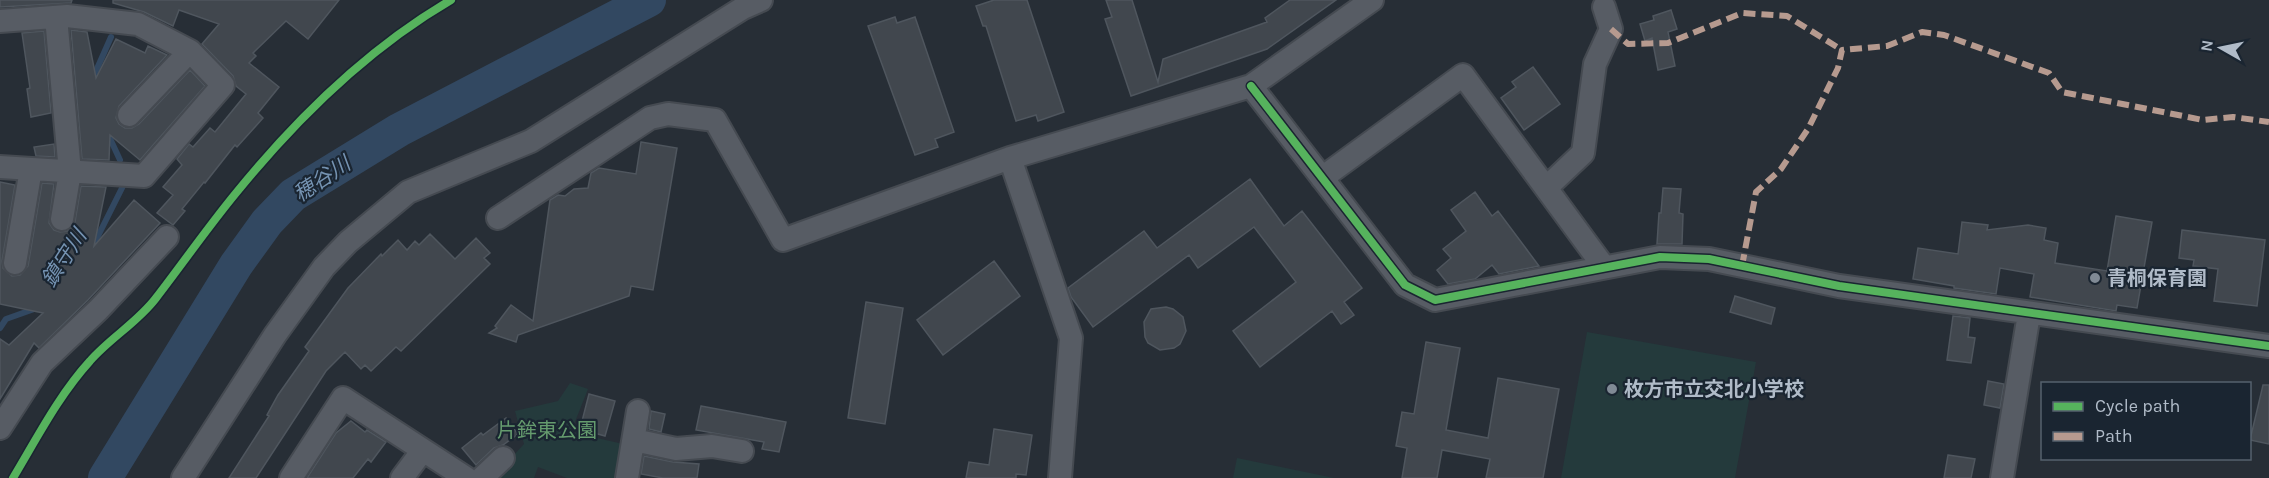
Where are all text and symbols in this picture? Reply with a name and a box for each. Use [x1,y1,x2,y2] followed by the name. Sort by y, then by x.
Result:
[2191,18,2251,78] north arrow
[2196,39,2217,53] text: N
[289,150,356,207] water label: 穂谷川
[37,223,92,291] water label: 鎮守川
[2107,267,2207,290] place label: 青桐保育園
[2088,271,2102,285] marker: 青桐保育園
[1624,378,1804,401] place label: 枚方市立交北小学校
[1605,382,1619,396] marker: 枚方市立交北小学校
[2041,382,2251,460] legend
[2095,395,2180,417] text: Cycle path
[497,419,597,442] park label: 片鉾東公園
[2095,425,2133,447] text: Path

